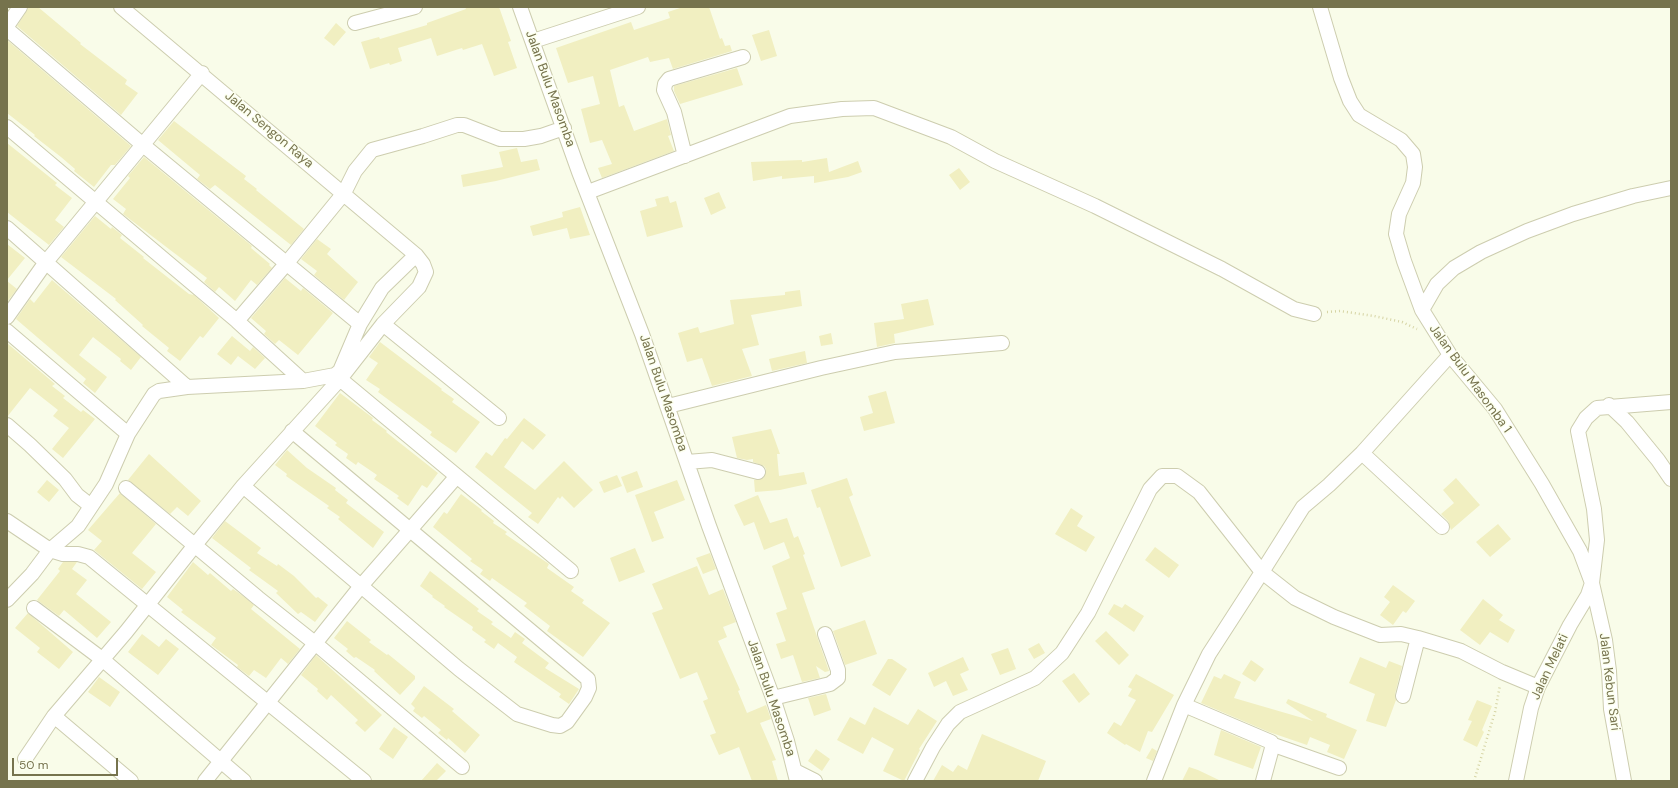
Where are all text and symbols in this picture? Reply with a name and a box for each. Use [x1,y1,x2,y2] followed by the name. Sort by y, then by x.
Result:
[522,29,578,149] street label: Jalan Bulu Masomba
[222,88,316,172] street label: Jalan Sengon Raya
[1425,322,1515,436] street label: Jalan Bulu Masomba 1
[636,332,690,454] street label: Jalan Bulu Masomba
[1528,632,1572,702] street label: Jalan Melati
[1595,632,1623,732] street label: Jalan Kebun Sari
[744,637,798,759] street label: Jalan Bulu Masomba
[14,750,120,776] scale bar
[19,757,48,773] text: 50 m

